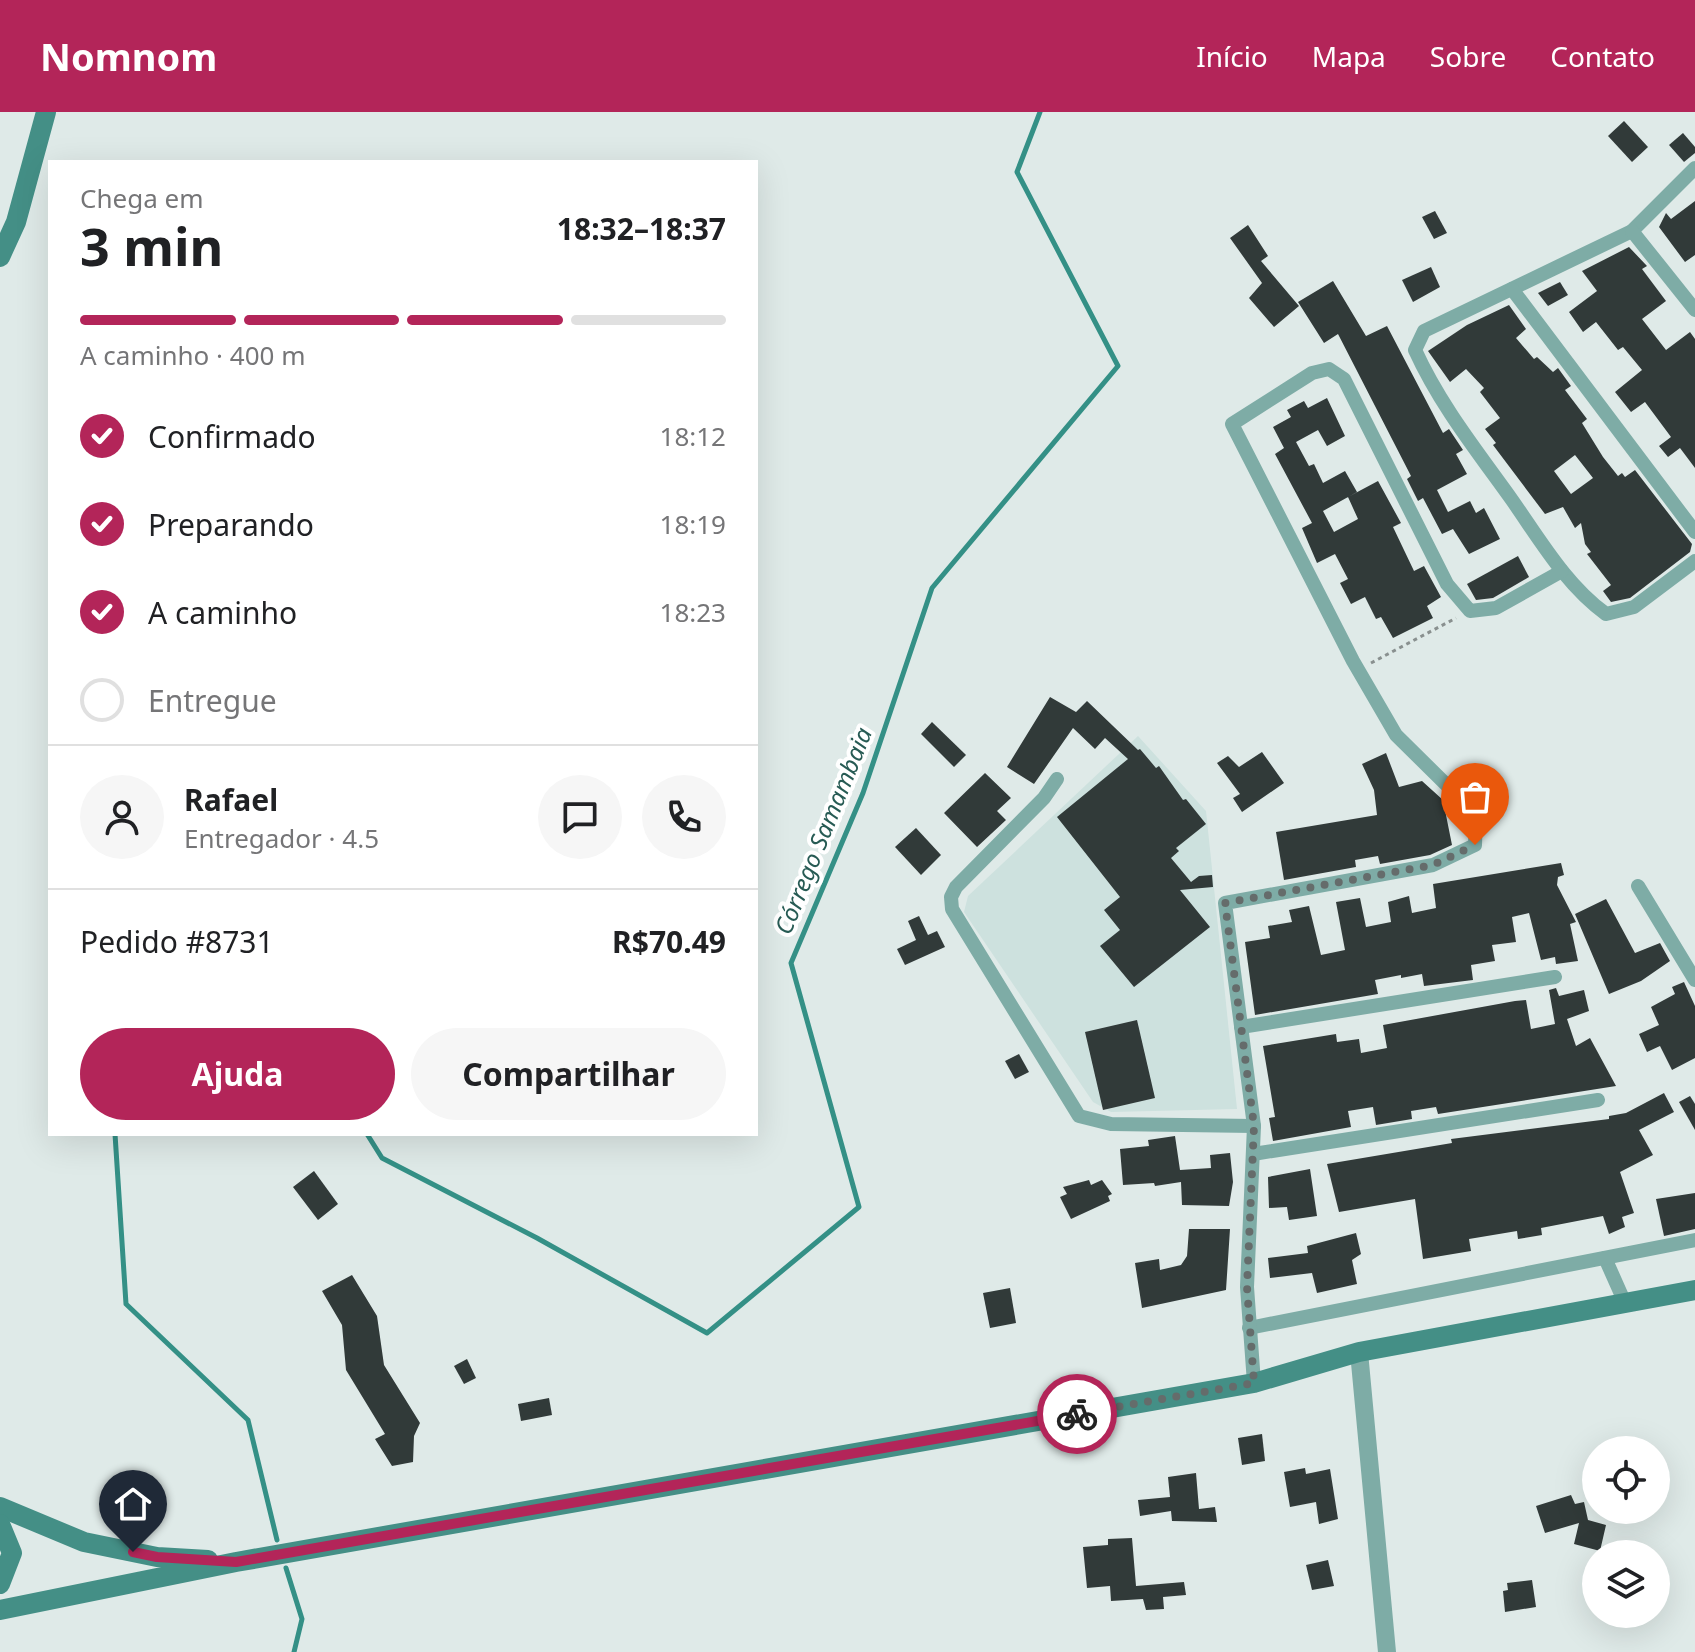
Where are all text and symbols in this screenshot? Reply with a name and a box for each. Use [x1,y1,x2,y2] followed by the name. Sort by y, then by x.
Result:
[40,30,217,82] text: Nomnom
[1196,37,1268,75] text: Início
[1312,37,1386,75] text: Mapa
[1430,37,1506,75] text: Sobre
[1550,37,1655,75] text: Contato
[80,180,203,216] text: Chega em
[557,208,726,249] text: 18:32–18:37
[80,210,223,281] text: 3 min
[80,337,306,373] text: A caminho · 400 m
[80,414,124,458] icon: check
[148,416,316,457] text: Confirmado
[660,418,726,454] text: 18:12
[80,502,124,546] icon: check
[148,504,314,545] text: Preparando
[660,506,726,542] text: 18:19
[80,590,124,634] icon: check
[148,592,297,633] text: A caminho
[660,594,726,630] text: 18:23
[148,680,277,721] text: Entregue
[766,722,879,939] water label: Córrego Samambaia
[1441,763,1509,845] pin
[80,775,164,859] button: person
[538,775,622,859] button: chat
[642,775,726,859] button: phone
[1453,775,1497,819] icon: bag
[184,779,278,820] text: Rafael
[184,820,379,856] text: Entregador · 4.5
[80,921,274,962] text: Pedido #8731
[612,921,726,962] text: R$70.49
[80,1028,395,1120] button: Ajuda
[411,1028,726,1120] button: Compartilhar
[1037,1374,1117,1454] courier
[1055,1392,1099,1436] icon: bike
[1582,1436,1670,1628] map controls
[1582,1436,1670,1524] button: locate
[99,1470,167,1552] pin
[111,1482,155,1526] icon: home
[1582,1540,1670,1628] button: layers

